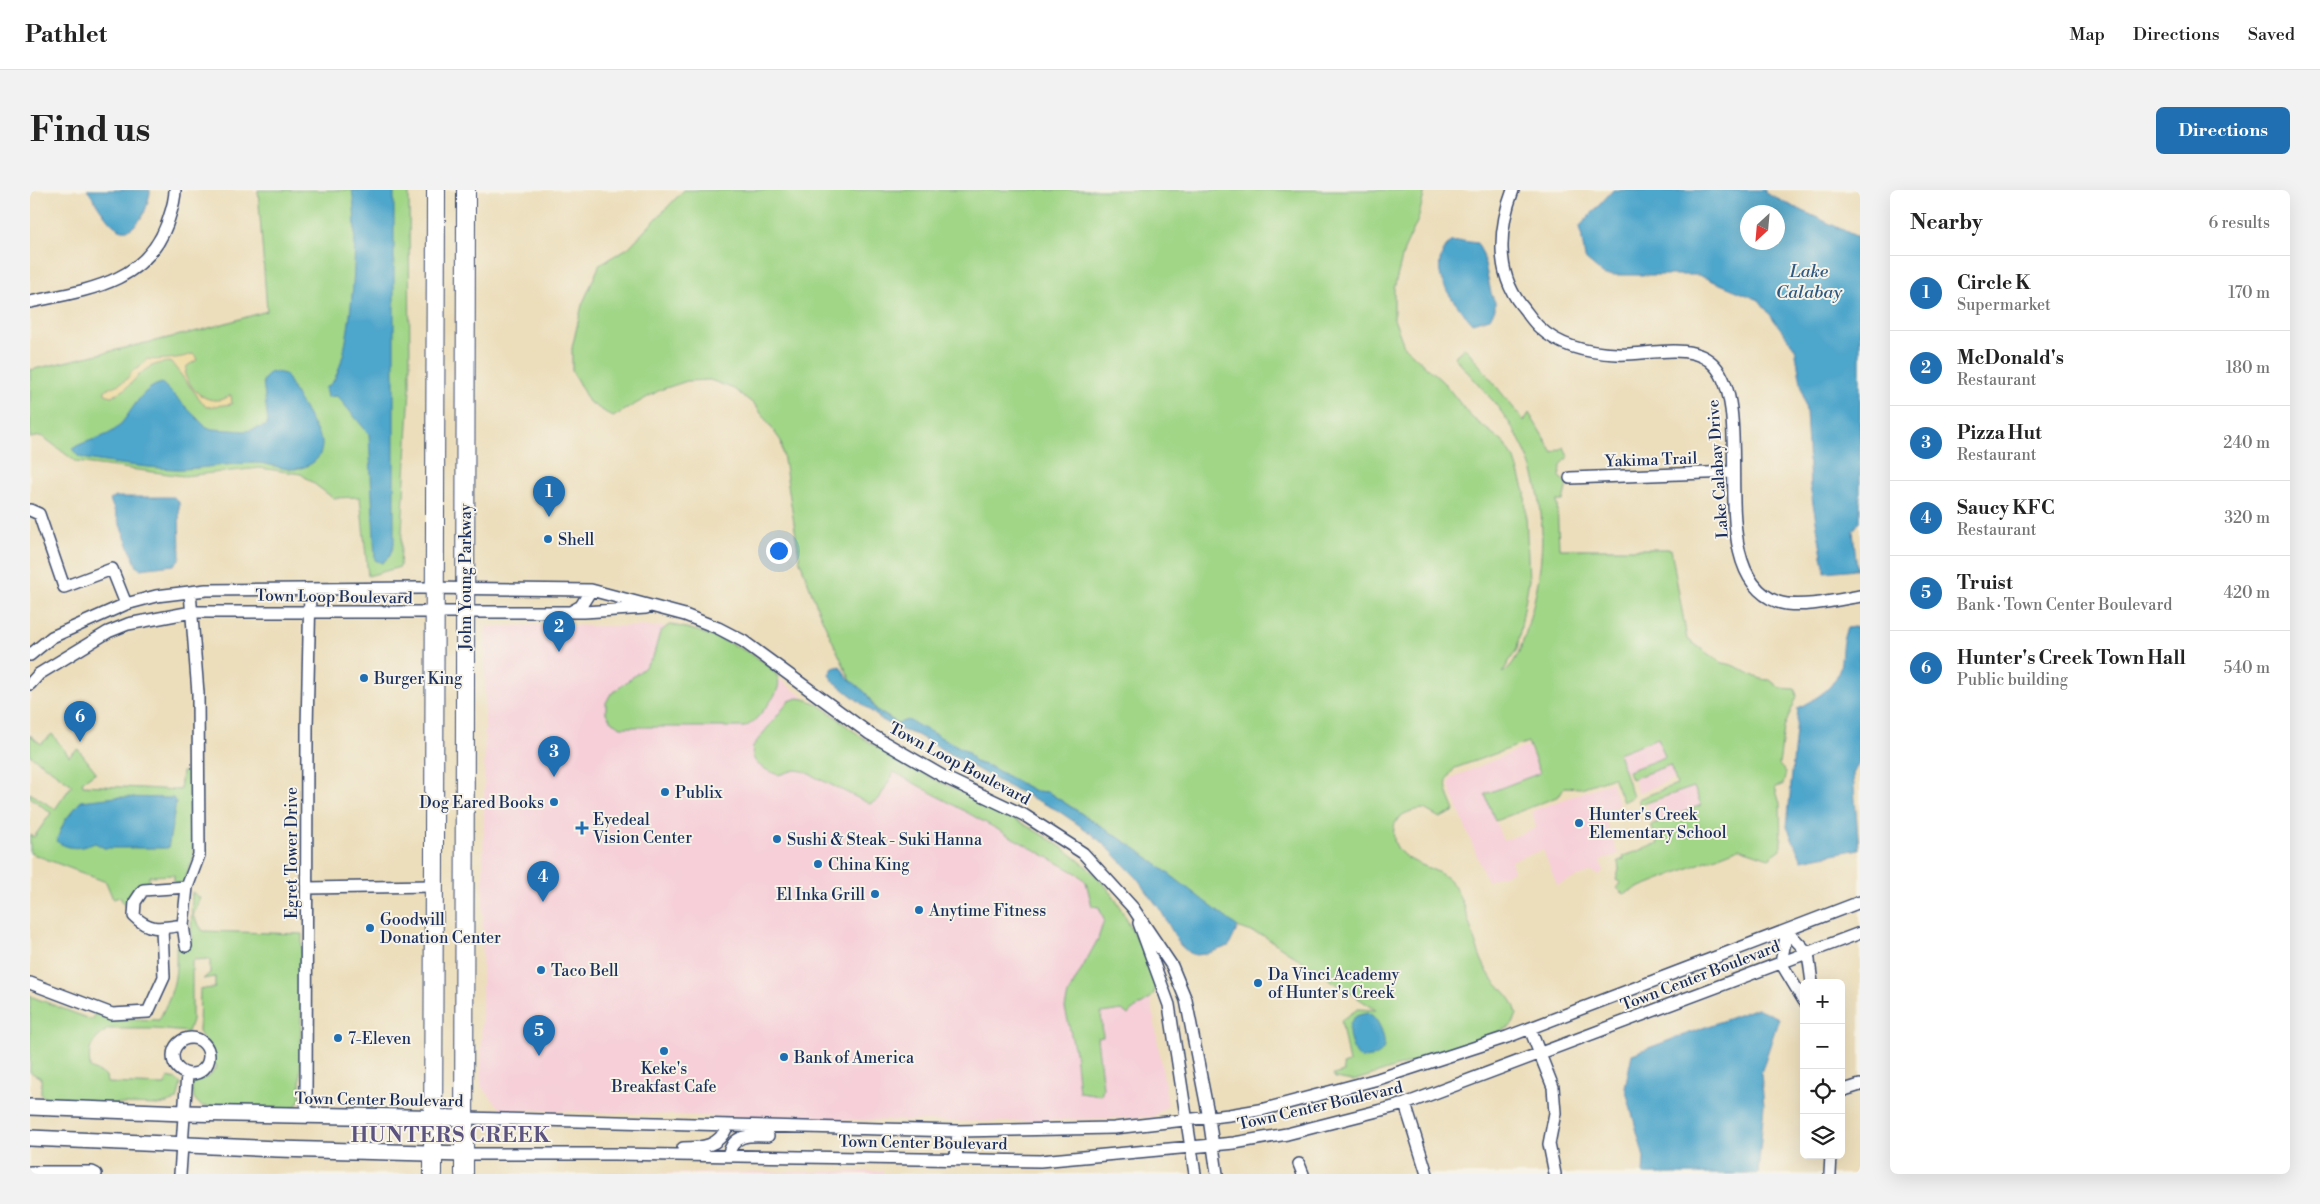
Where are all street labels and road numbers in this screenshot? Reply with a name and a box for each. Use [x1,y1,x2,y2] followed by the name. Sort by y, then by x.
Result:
[1703,399,1733,539] street label: Lake Calabay Drive
[1604,448,1698,472] street label: Yakima Trail
[456,503,476,651] street label: John Young Parkway
[255,586,413,608] street label: Town Loop Boulevard
[885,718,1034,810] street label: Town Loop Boulevard
[282,787,302,919] street label: Egret Tower Drive
[1618,936,1783,1016] street label: Town Center Boulevard
[1236,1077,1405,1135] street label: Town Center Boulevard
[294,1089,464,1111] street label: Town Center Boulevard
[838,1132,1008,1154] street label: Town Center Boulevard

